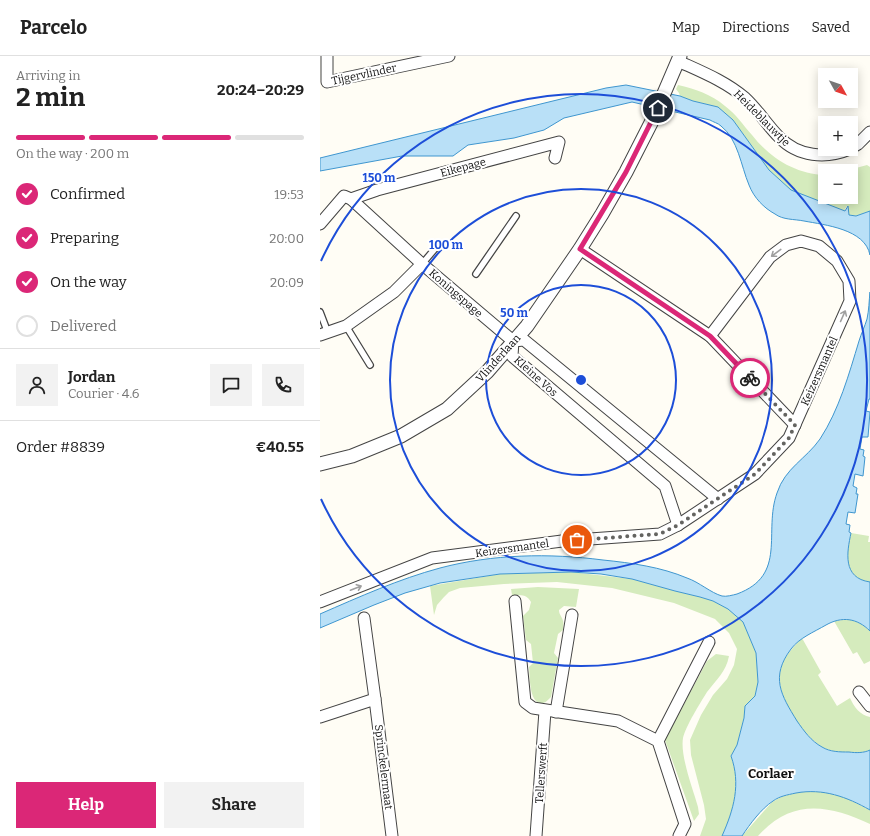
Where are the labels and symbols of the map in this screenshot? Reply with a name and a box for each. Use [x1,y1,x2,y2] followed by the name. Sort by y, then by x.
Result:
[331,61,398,88] street label: Tijgervlinder
[818,68,858,108] north arrow
[731,87,793,149] street label: Heideblauwtje
[641,91,675,125] pin
[439,155,487,180] street label: Eikepage
[363,171,396,185] text: 150 m
[429,238,464,252] text: 100 m
[771,249,782,257] one-way arrow
[426,267,485,320] street label: Koningspage
[500,306,528,320] text: 50 m
[840,311,848,323] one-way arrow
[473,332,523,385] street label: Vlinderlaan
[798,335,841,408] street label: Keizersmantel
[511,354,560,399] street label: Kleine Vos
[730,358,770,398] courier
[574,373,588,387] centre of rings
[560,523,594,557] pin
[474,537,550,560] street label: Keizersmantel
[350,584,362,591] one-way arrow
[372,724,395,810] street label: Sprinckelermaat
[533,742,550,804] street label: Tellerswerft
[748,766,794,781] district label: Corlaer

